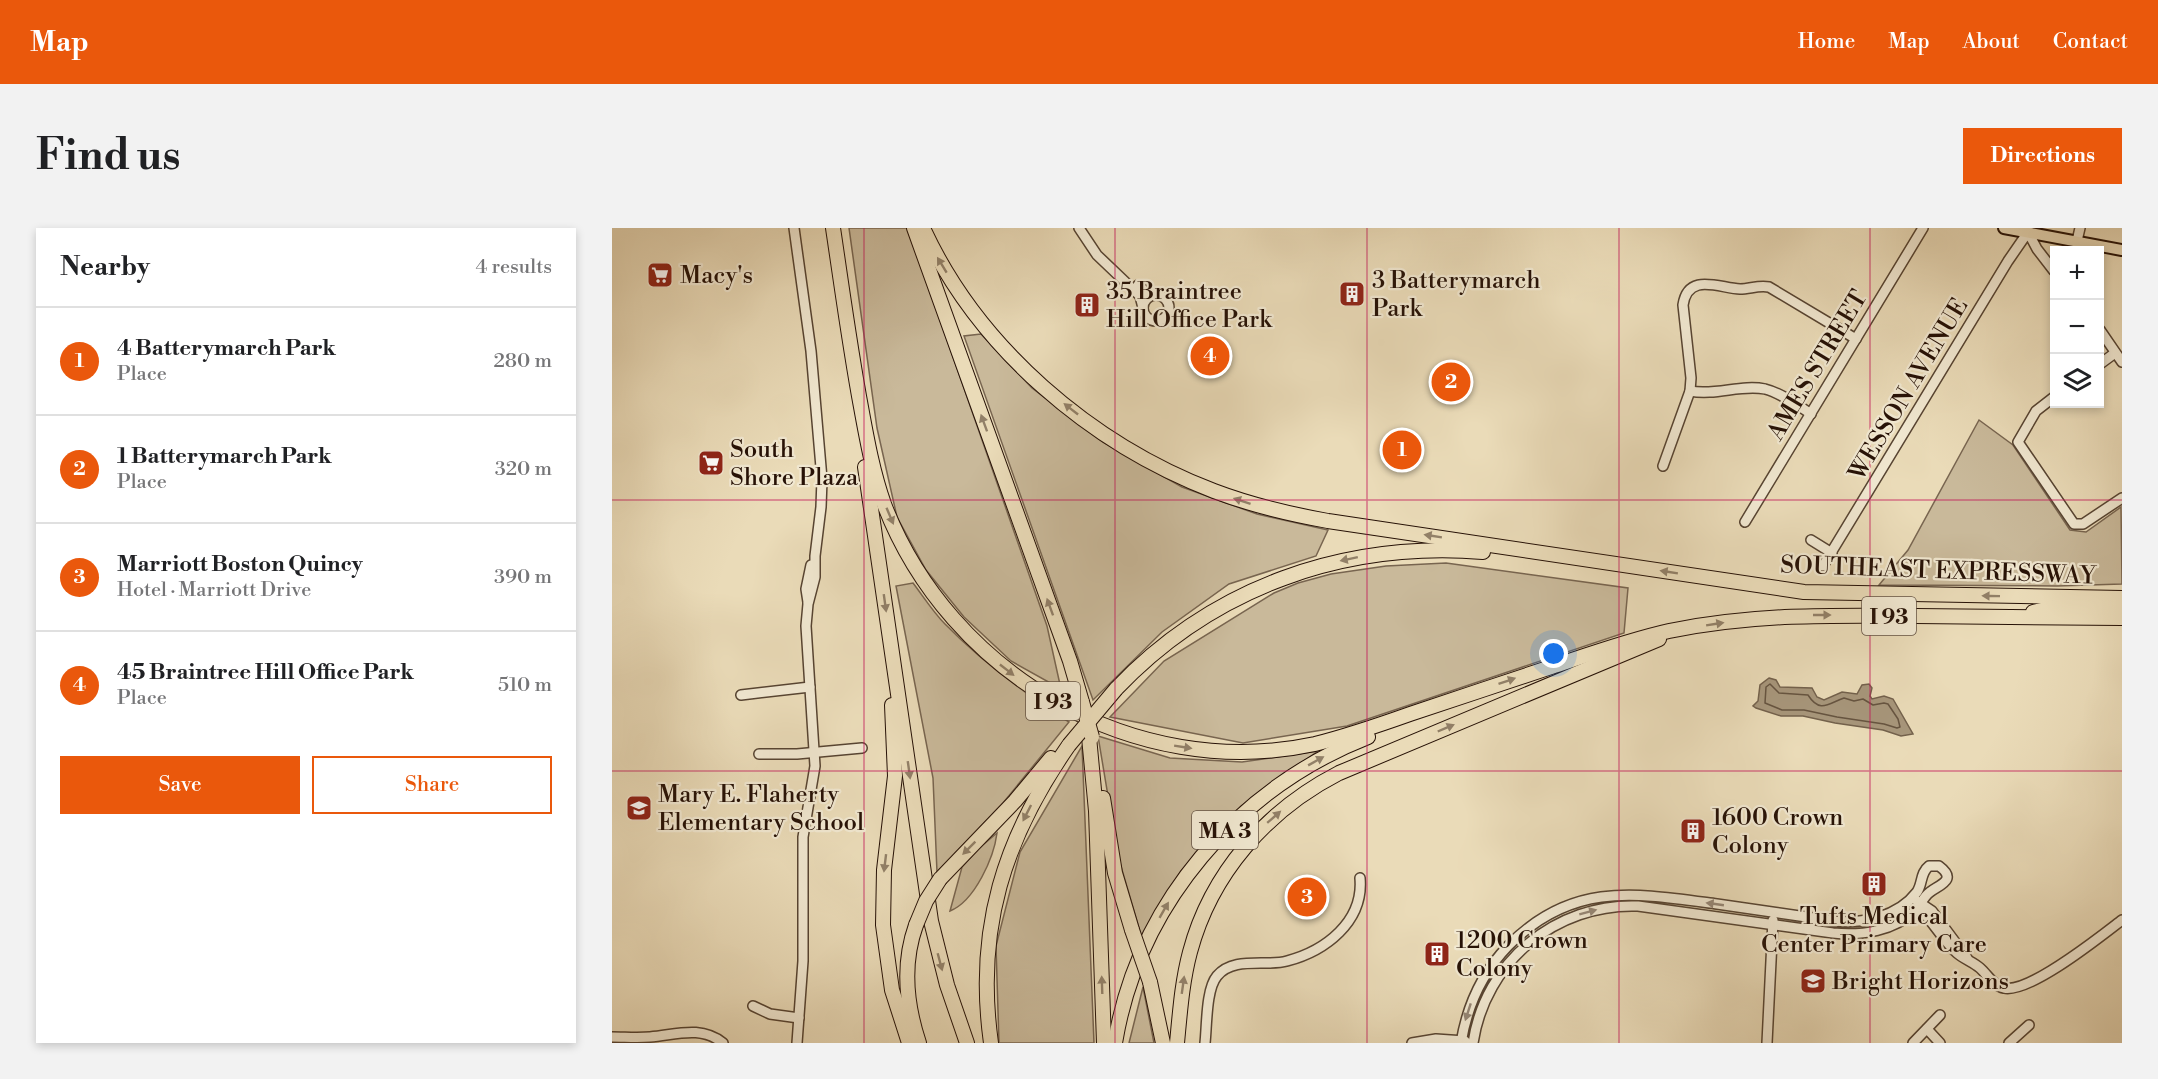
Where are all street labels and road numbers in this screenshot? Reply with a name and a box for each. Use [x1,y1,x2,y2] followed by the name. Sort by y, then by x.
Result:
[1761,285,1875,447] street label: AMES STREET
[1842,293,1975,487] street label: WESSON AVENUE
[1780,550,2097,592] street label: SOUTHEAST EXPRESSWAY
[1862,597,1916,635] road number: I 93
[1026,682,1080,720] road number: I 93
[1192,811,1258,849] road number: MA 3

